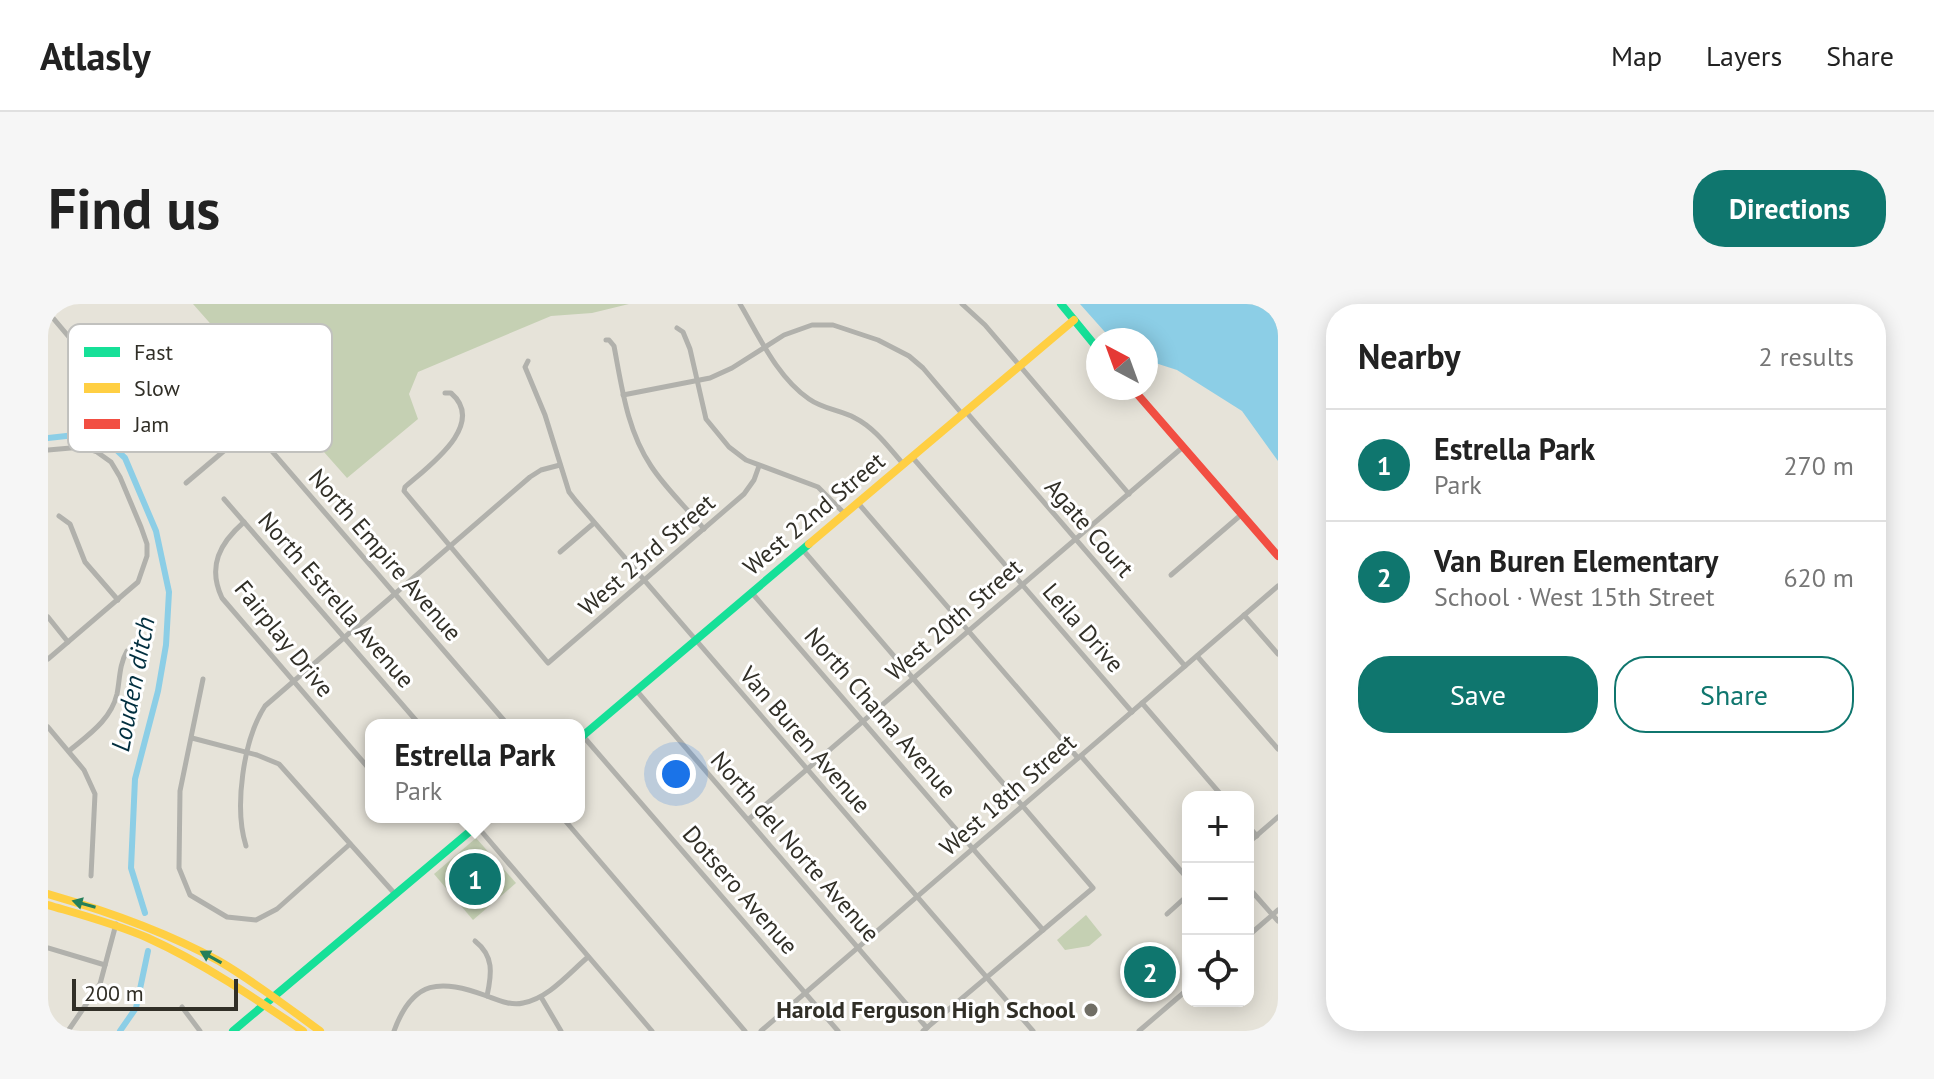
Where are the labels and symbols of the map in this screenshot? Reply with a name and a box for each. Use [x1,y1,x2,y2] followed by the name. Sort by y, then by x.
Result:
[68,324,332,452] legend
[1086,328,1158,400] north arrow
[134,338,174,366] text: Fast
[134,374,180,402] text: Slow
[133,410,169,438] text: Jam
[736,445,891,582] street label: West 22nd Street
[302,462,469,647] street label: North Empire Avenue
[1038,472,1141,583] street label: Agate Court
[572,487,721,622] street label: West 23rd Street
[251,505,421,694] street label: North Estrella Avenue
[879,552,1028,687] street label: West 20th Street
[228,574,341,703] street label: Fairplay Drive
[1036,576,1131,679] street label: Leila Drive
[103,614,162,754] water label: Louden ditch
[798,621,963,804] street label: North Chama Avenue
[732,659,878,820] street label: Van Buren Avenue
[933,727,1082,862] street label: West 18th Street
[704,745,887,948] street label: North del Norte Avenue
[656,754,696,794] your location
[676,819,805,960] street label: Dotsero Avenue
[449,849,501,909] pin: 1
[71,897,95,910] one-way arrow
[1124,942,1176,1002] pin: 2
[199,950,222,964] one-way arrow
[72,975,238,1011] scale bar
[776,994,1076,1025] place label: Harold Ferguson High School
[1082,1001,1100,1019] marker: Harold Ferguson High School

